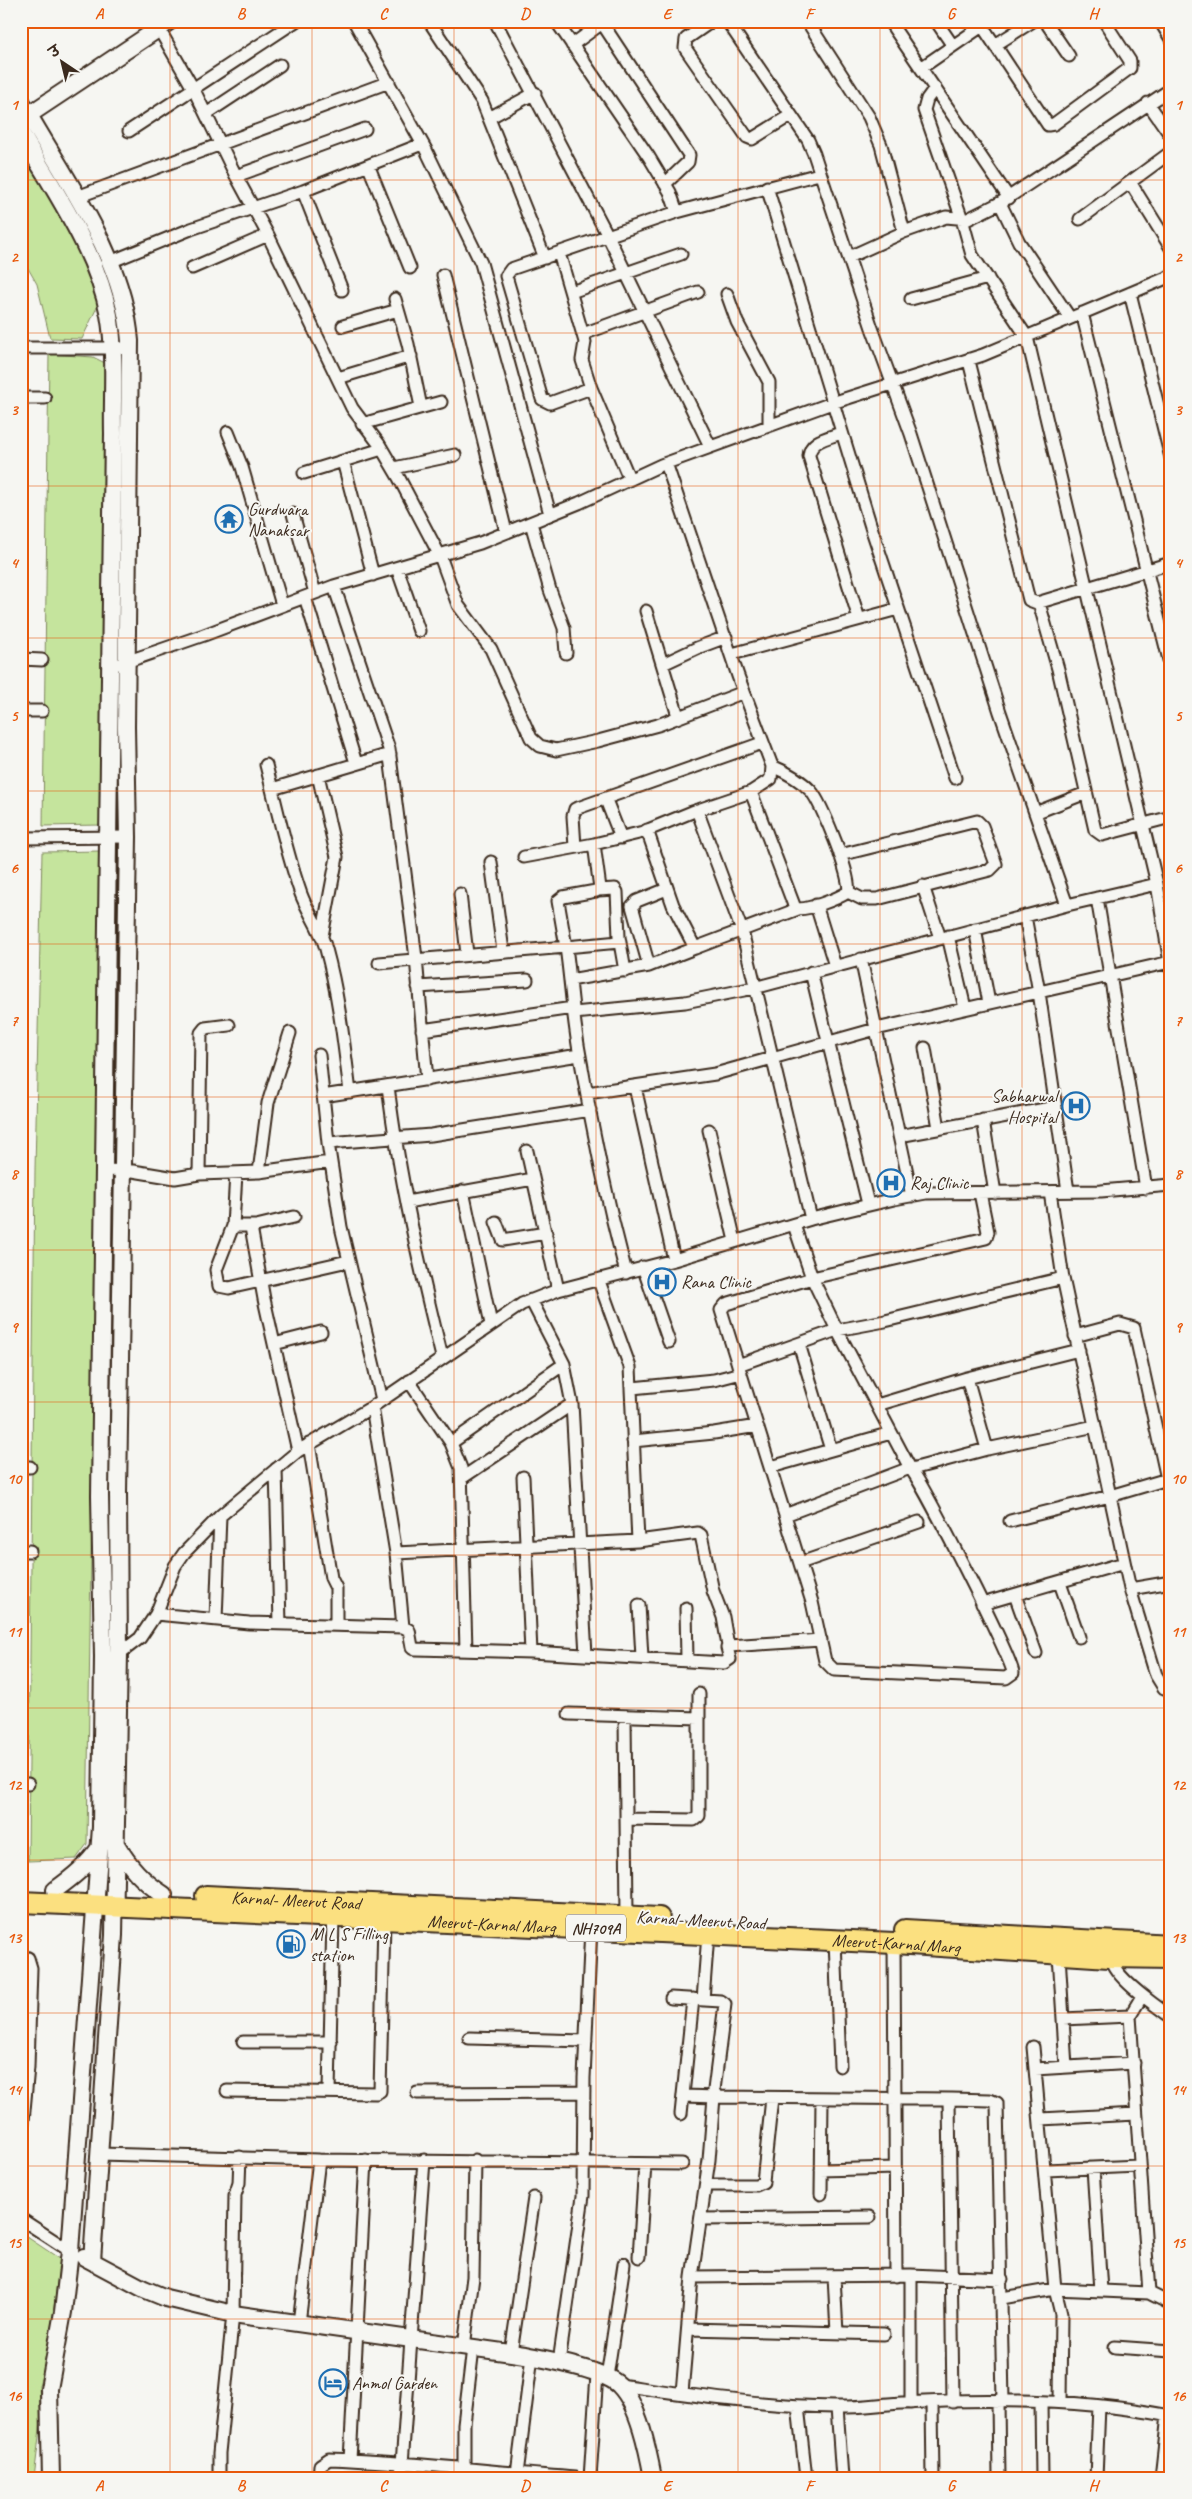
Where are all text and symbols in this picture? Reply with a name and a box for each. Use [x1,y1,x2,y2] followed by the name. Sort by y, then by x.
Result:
[95,4,105,24] text: A
[237,4,247,24] text: B
[379,4,389,24] text: C
[520,4,531,24] text: D
[663,4,674,24] text: E
[805,4,816,24] text: F
[947,4,957,24] text: G
[1088,4,1100,24] text: H
[38,38,88,88] north arrow
[44,41,65,63] text: उ
[10,95,19,115] text: 1
[1174,95,1183,115] text: 1
[10,247,19,267] text: 2
[1174,247,1183,267] text: 2
[10,400,19,420] text: 3
[1174,400,1183,420] text: 3
[248,498,311,541] place label: Gurdwara Nanaksar
[214,504,244,534] temple icon: Gurdwara Nanaksar
[10,553,19,573] text: 4
[1174,553,1183,573] text: 4
[11,706,20,726] text: 5
[1175,706,1184,726] text: 5
[10,858,19,878] text: 6
[1174,858,1183,878] text: 6
[10,1011,19,1031] text: 7
[1174,1011,1183,1031] text: 7
[991,1085,1060,1128] place label: Sabharwal Hospital
[1061,1091,1091,1121] hospital icon: Sabharwal Hospital
[10,1164,19,1184] text: 8
[1174,1164,1183,1184] text: 8
[876,1168,906,1198] hospital icon: Raj Clinic
[910,1172,970,1194] place label: Raj Clinic
[647,1267,677,1297] hospital icon: Rana Clinic
[681,1271,753,1293] place label: Rana Clinic
[10,1317,19,1337] text: 9
[1174,1317,1183,1337] text: 9
[7,1469,23,1489] text: 10
[1171,1469,1187,1489] text: 10
[7,1622,23,1642] text: 11
[1171,1622,1187,1642] text: 11
[7,1775,23,1795] text: 12
[1171,1775,1187,1795] text: 12
[231,1886,364,1915] street label: Karnal- Meerut Road
[636,1906,769,1935] street label: Karnal- Meerut Road
[427,1910,558,1938] street label: Meerut-Karnal Marg
[566,1915,626,1942] road number: NH709A
[310,1923,390,1966] place label: M L S Filling station
[7,1928,23,1948] text: 13
[1171,1928,1187,1948] text: 13
[276,1929,306,1959] fuel station icon: M L S Filling station
[831,1929,962,1958] street label: Meerut-Karnal Marg
[7,2080,23,2100] text: 14
[1171,2080,1187,2100] text: 14
[7,2233,23,2253] text: 15
[1171,2233,1187,2253] text: 15
[318,2368,348,2398] hotel icon: Anmol Garden
[352,2372,438,2394] place label: Anmol Garden
[7,2386,23,2406] text: 16
[1171,2386,1187,2406] text: 16
[95,2476,105,2496] text: A
[237,2476,247,2496] text: B
[379,2476,389,2496] text: C
[520,2476,531,2496] text: D
[663,2476,674,2496] text: E
[805,2476,816,2496] text: F
[947,2476,957,2496] text: G
[1088,2476,1100,2496] text: H

